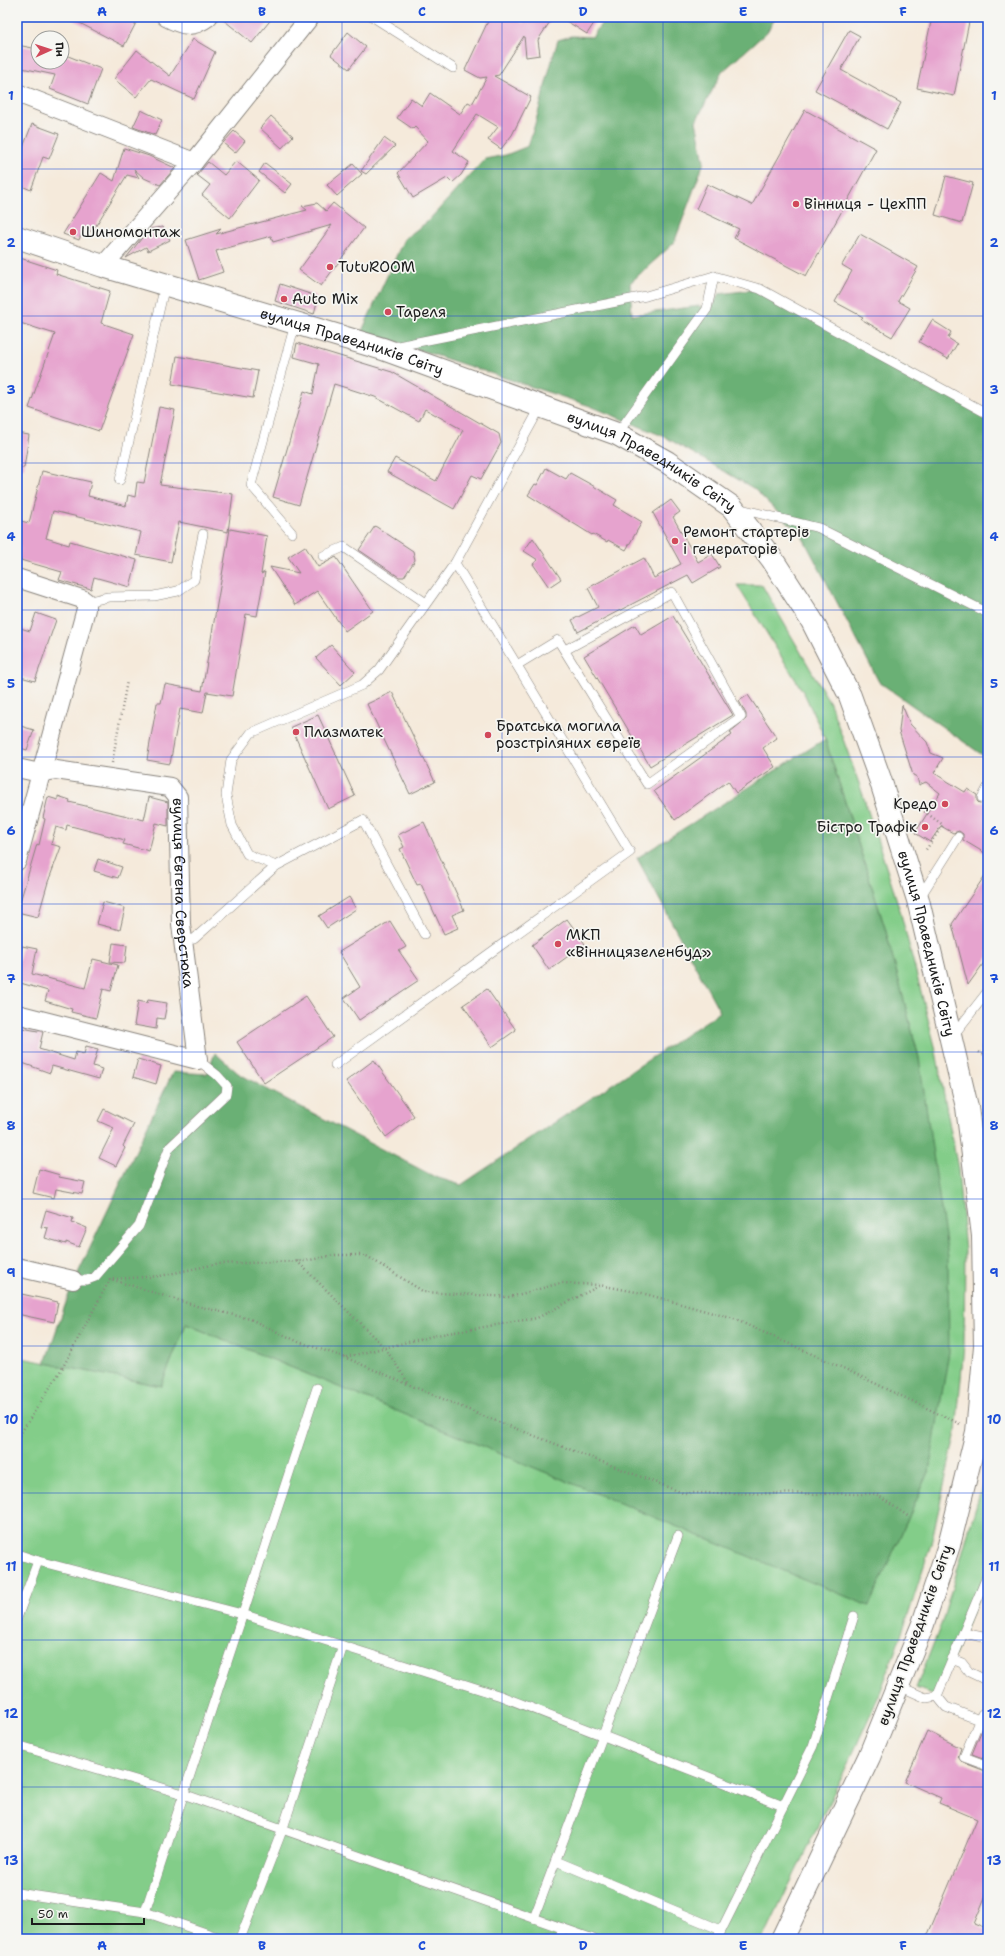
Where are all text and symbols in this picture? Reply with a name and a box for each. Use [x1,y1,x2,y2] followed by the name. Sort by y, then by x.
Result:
[97,3,107,20] text: A
[258,3,266,20] text: B
[418,3,426,20] text: C
[578,3,588,20] text: D
[739,3,748,20] text: E
[899,3,907,20] text: F
[30,30,70,70] north arrow
[52,42,67,57] text: Пн
[8,87,14,104] text: 1
[991,87,997,104] text: 1
[804,194,926,214] place label: Вінниця - ЦехПП
[791,199,801,209] marker: Вінниця - ЦехПП
[81,222,181,242] place label: Шиномонтаж
[68,227,78,237] marker: Шиномонтаж
[6,234,16,251] text: 2
[989,234,999,251] text: 2
[338,257,415,277] place label: TutuROOM
[325,262,335,272] marker: TutuROOM
[292,289,358,309] place label: Auto Mix
[279,294,289,304] marker: Auto Mix
[396,302,446,322] place label: Тареля
[258,303,446,380] street label: вулиця Праведників Світу
[383,307,393,317] marker: Тареля
[6,381,16,398] text: 3
[989,381,999,398] text: 3
[564,407,740,517] street label: вулиця Праведників Світу
[683,522,809,559] place label: Ремонт стартерів і генераторів
[6,528,16,545] text: 4
[989,528,999,545] text: 4
[670,536,680,546] marker: Ремонт стартерів і генераторів
[7,675,15,692] text: 5
[990,675,998,692] text: 5
[496,716,641,753] place label: Братська могила розстріляних євреїв
[304,722,383,742] place label: Плазматек
[291,727,301,737] marker: Плазматек
[483,730,493,740] marker: Братська могила розстріляних євреїв
[893,794,937,814] place label: Кредо
[168,798,199,990] street label: вулиця Євгена Сверстюка
[940,799,950,809] marker: Кредо
[817,817,917,837] place label: Бістро Трафік
[6,822,16,839] text: 6
[920,822,930,832] marker: Бістро Трафік
[989,822,999,839] text: 6
[893,848,960,1039] street label: вулиця Праведників Світу
[566,925,711,962] place label: МКП «Вінницязеленбуд»
[553,939,563,949] marker: МКП «Вінницязеленбуд»
[6,970,16,987] text: 7
[989,970,999,987] text: 7
[6,1117,16,1134] text: 8
[989,1117,999,1134] text: 8
[6,1264,16,1281] text: 9
[989,1264,999,1281] text: 9
[4,1411,18,1428] text: 10
[987,1411,1001,1428] text: 10
[873,1542,957,1728] street label: вулиця Праведників Світу
[5,1558,17,1575] text: 11
[988,1558,1000,1575] text: 11
[4,1705,18,1722] text: 12
[987,1705,1001,1722] text: 12
[4,1852,18,1869] text: 13
[987,1852,1001,1869] text: 13
[32,1900,144,1926] scale bar
[38,1906,68,1922] text: 50 m
[97,1937,107,1954] text: A
[258,1937,266,1954] text: B
[418,1937,426,1954] text: C
[578,1937,588,1954] text: D
[739,1937,748,1954] text: E
[899,1937,907,1954] text: F

